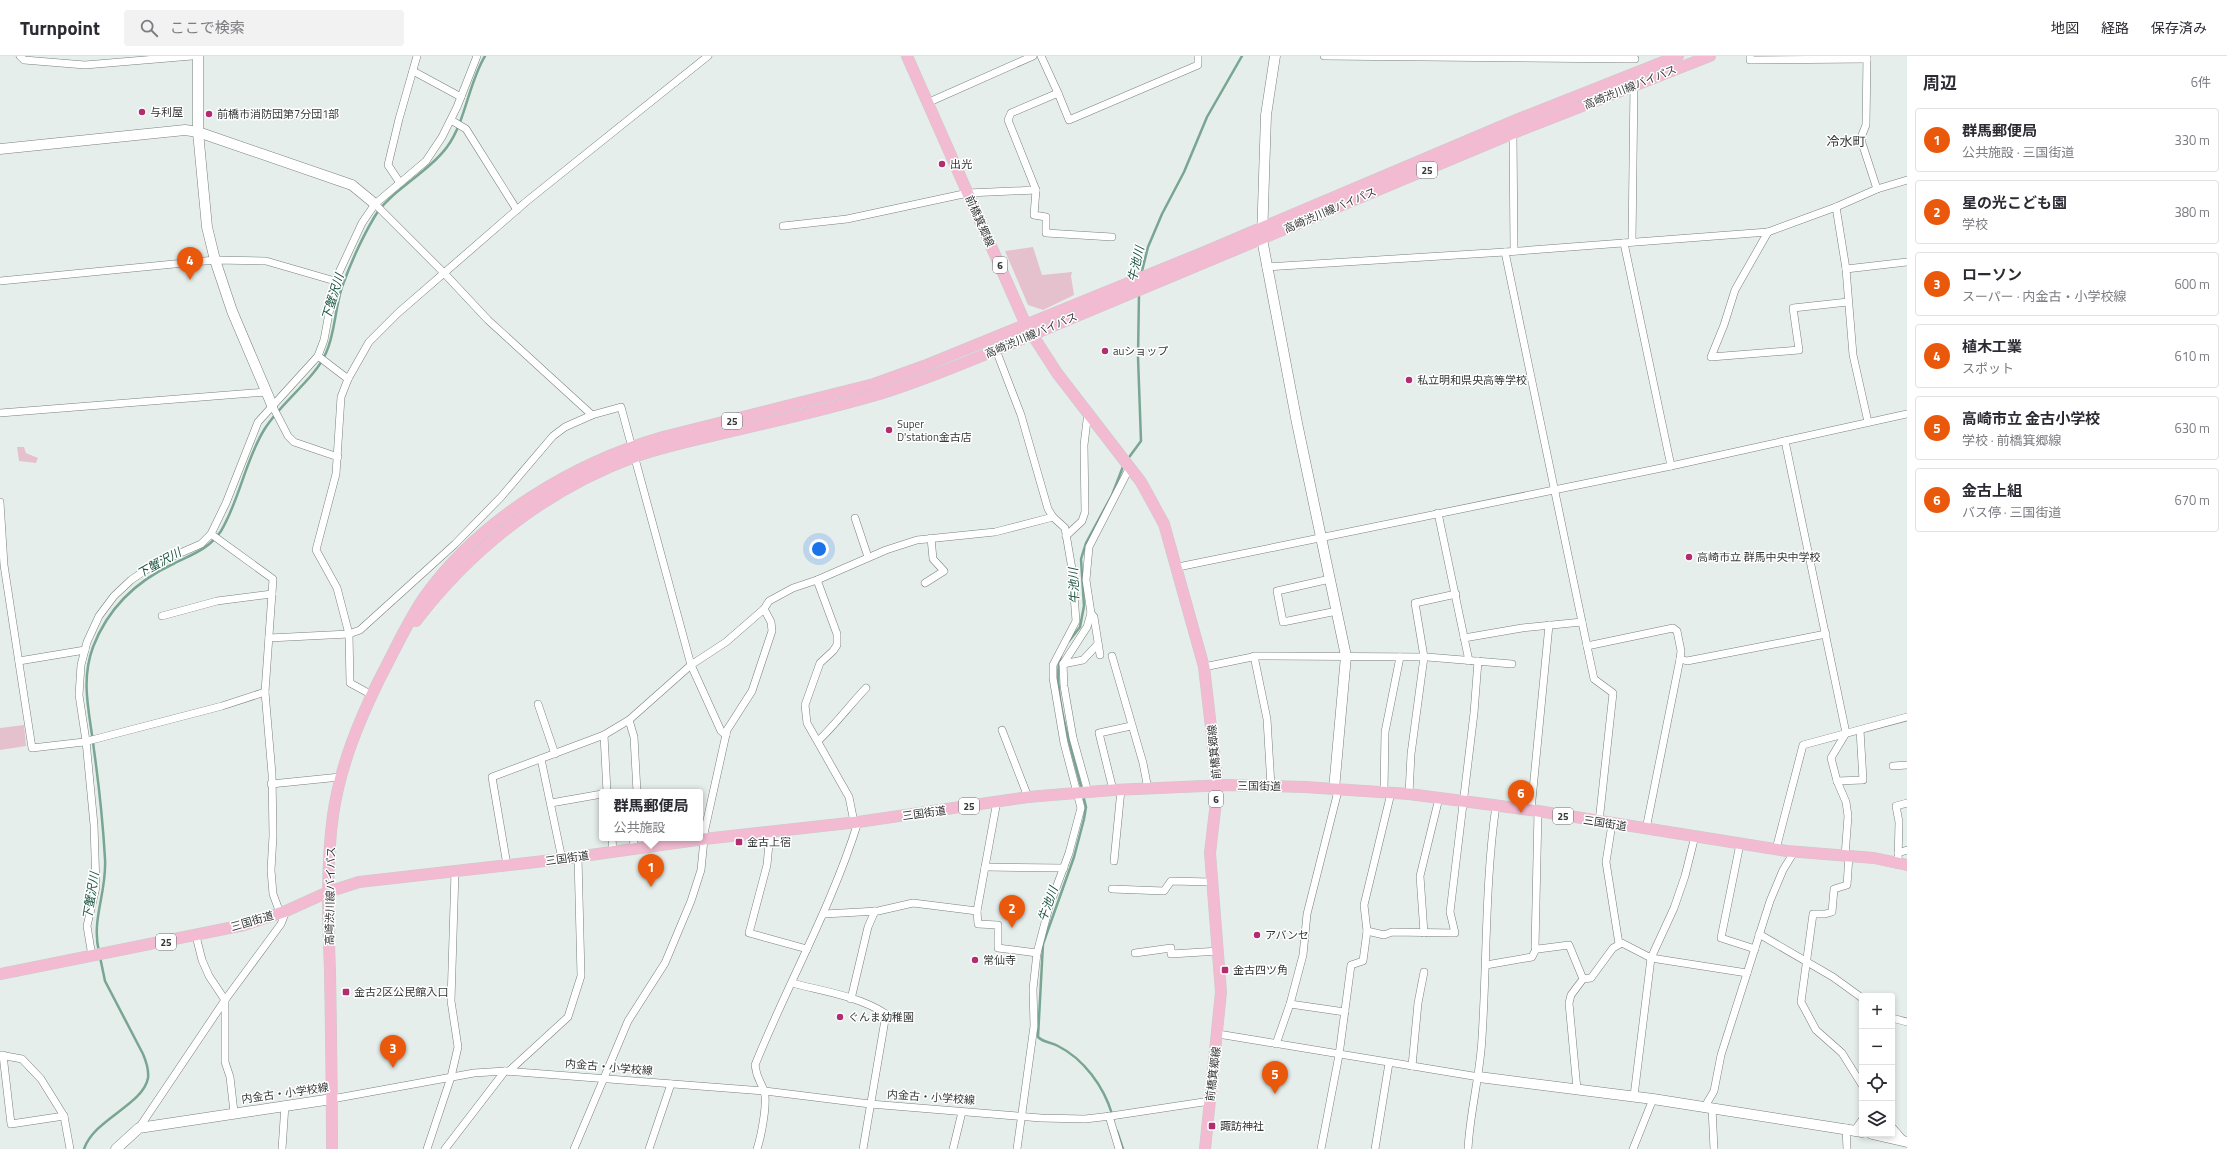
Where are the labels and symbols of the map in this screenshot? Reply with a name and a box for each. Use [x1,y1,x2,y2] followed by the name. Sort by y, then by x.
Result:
[1581,61,1679,113] street label: 高崎渋川線バイパス
[150,104,183,120] place label: 与利屋
[217,106,339,122] place label: 前橋市消防団第7分団1部
[137,107,147,117] marker: 与利屋
[204,109,214,119] marker: 前橋市消防団第7分団1部
[1826,131,1866,151] district label: 冷水町
[950,156,972,172] place label: 出光
[937,159,947,169] marker: 出光
[1417,162,1437,178] road number: 25
[1281,183,1379,237] street label: 高崎渋川線バイパス
[962,193,998,249] street label: 前橋箕郷線
[1122,242,1149,284] water label: 牛池川
[177,247,203,280] pin: 4
[993,257,1007,273] road number: 6
[316,269,349,323] water label: 下蟹沢川
[982,308,1080,362] street label: 高崎渋川線バイパス
[1113,343,1168,359] place label: auショップ
[1100,346,1110,356] marker: auショップ
[1417,372,1527,388] place label: 私立明和県央高等学校
[1404,375,1414,385] marker: 私立明和県央高等学校
[722,413,742,429] road number: 25
[897,416,972,445] place label: Super D'station金古店
[884,425,894,435] marker: Super D'station金古店
[809,539,829,559] your location
[133,542,186,583] water label: 下蟹沢川
[1697,549,1820,565] place label: 高崎市立 群馬中央中学校
[1684,552,1694,562] marker: 高崎市立 群馬中央中学校
[1063,566,1084,604] water label: 牛池川
[1204,724,1224,780] street label: 前橋箕郷線
[1237,778,1281,794] street label: 三国街道
[1508,780,1534,813] pin: 6
[1209,791,1223,807] road number: 6
[959,798,979,814] road number: 25
[901,802,947,824] street label: 三国街道
[1553,808,1573,824] road number: 25
[1582,812,1628,834] street label: 三国街道
[747,834,791,850] place label: 金古上宿
[734,837,744,847] marker: 金古上宿
[321,846,339,946] street label: 高崎渋川線バイパス
[544,847,590,869] street label: 三国街道
[638,854,664,887] pin: 1
[77,869,104,921] water label: 下蟹沢川
[1032,882,1063,924] water label: 牛池川
[999,895,1025,928] pin: 2
[229,907,275,935] street label: 三国街道
[1265,927,1309,943] place label: アバンセ
[1252,930,1262,940] marker: アバンセ
[156,934,176,950] road number: 25
[983,952,1016,968] place label: 常仙寺
[970,955,980,965] marker: 常仙寺
[1233,962,1288,978] place label: 金古四ツ角
[1220,965,1230,975] marker: 金古四ツ角
[354,984,448,1000] place label: 金古2区公民館入口
[341,987,351,997] marker: 金古2区公民館入口
[848,1009,914,1025] place label: ぐんま幼稚園
[835,1012,845,1022] marker: ぐんま幼稚園
[380,1035,406,1068] pin: 3
[1202,1046,1224,1102] street label: 前橋箕郷線
[564,1055,654,1079] street label: 内金古・小学校線
[1262,1061,1288,1094] pin: 5
[240,1079,330,1107] street label: 内金古・小学校線
[887,1086,975,1108] street label: 内金古・小学校線
[1220,1118,1264,1134] place label: 諏訪神社
[1207,1121,1217,1131] marker: 諏訪神社

